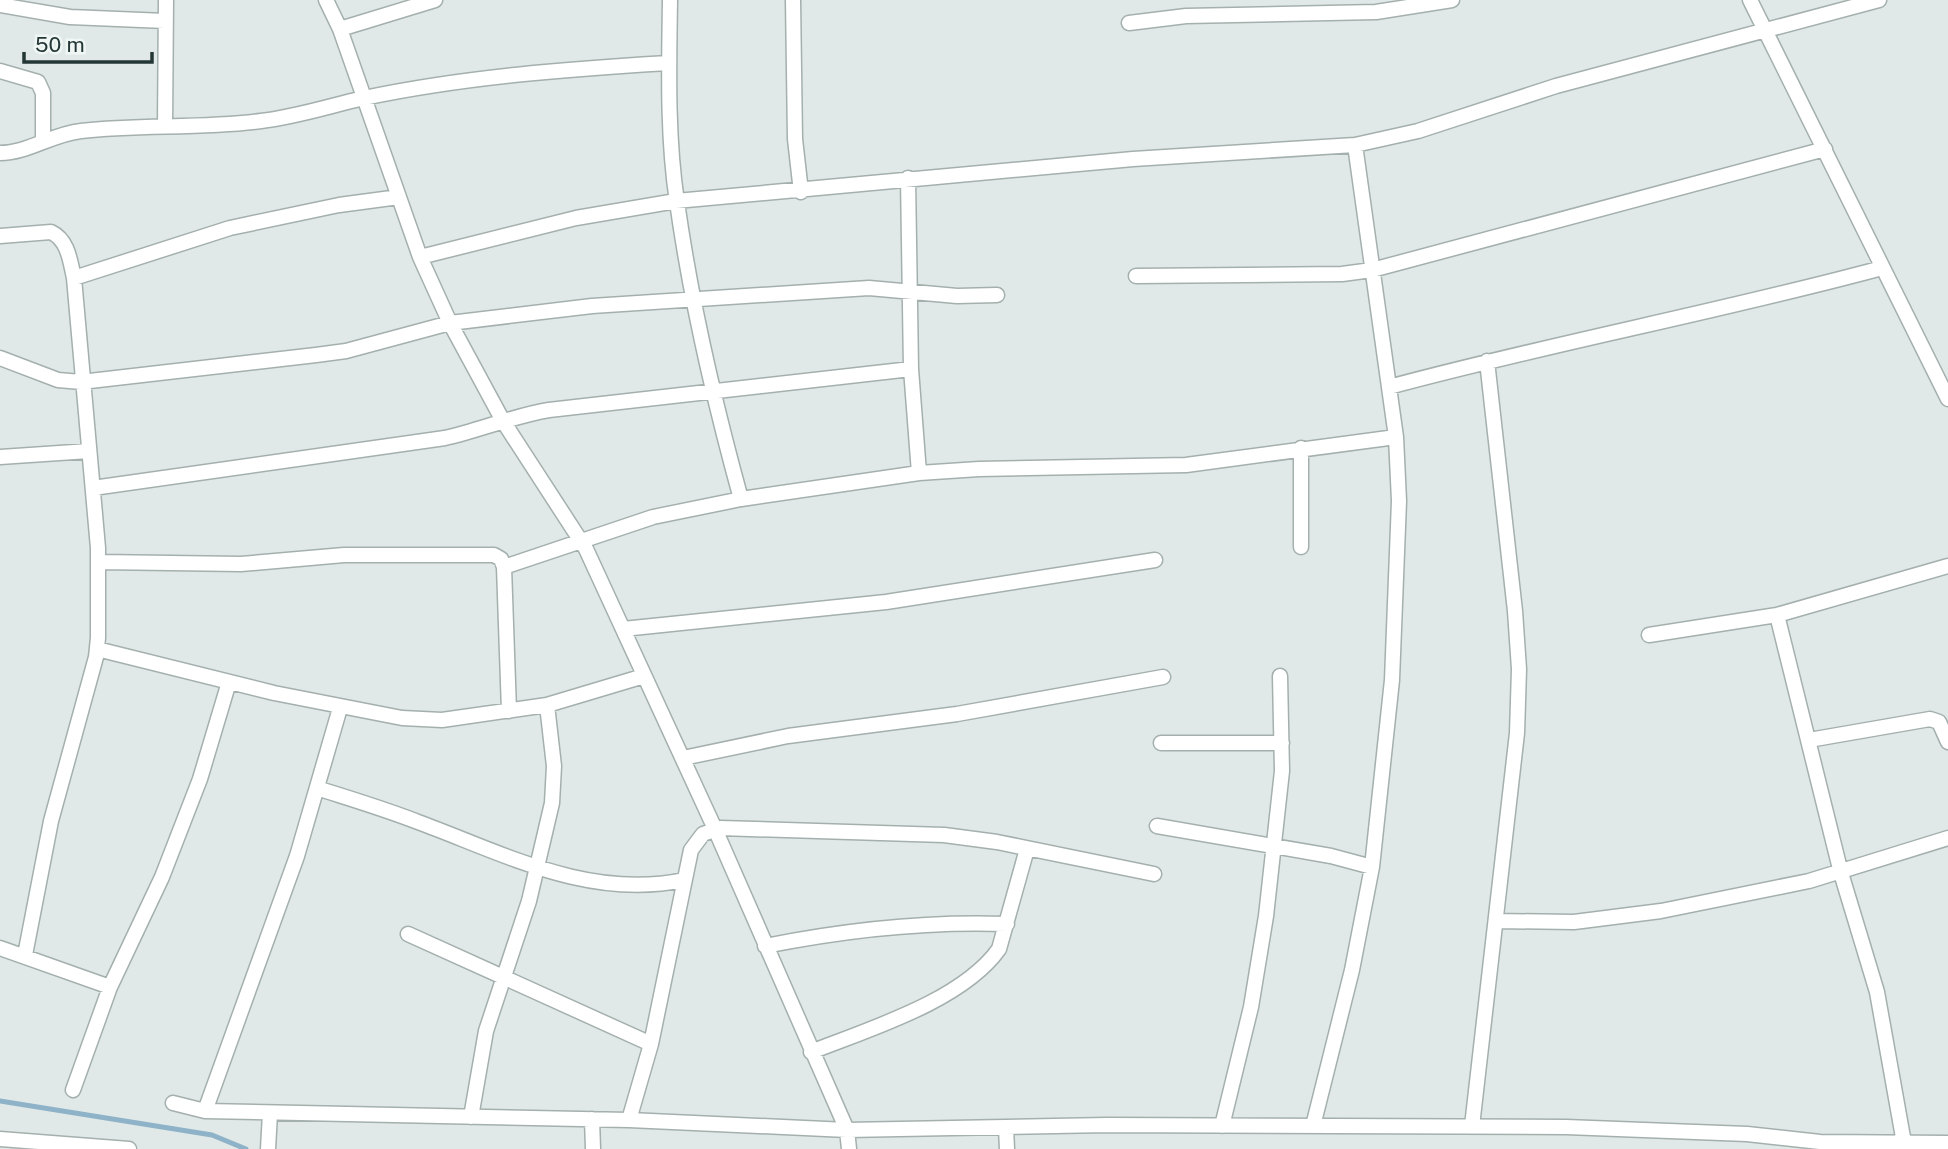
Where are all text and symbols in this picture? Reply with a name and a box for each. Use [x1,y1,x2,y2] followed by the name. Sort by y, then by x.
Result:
[24,21,152,65] scale bar
[35,32,85,57] text: 50 m

